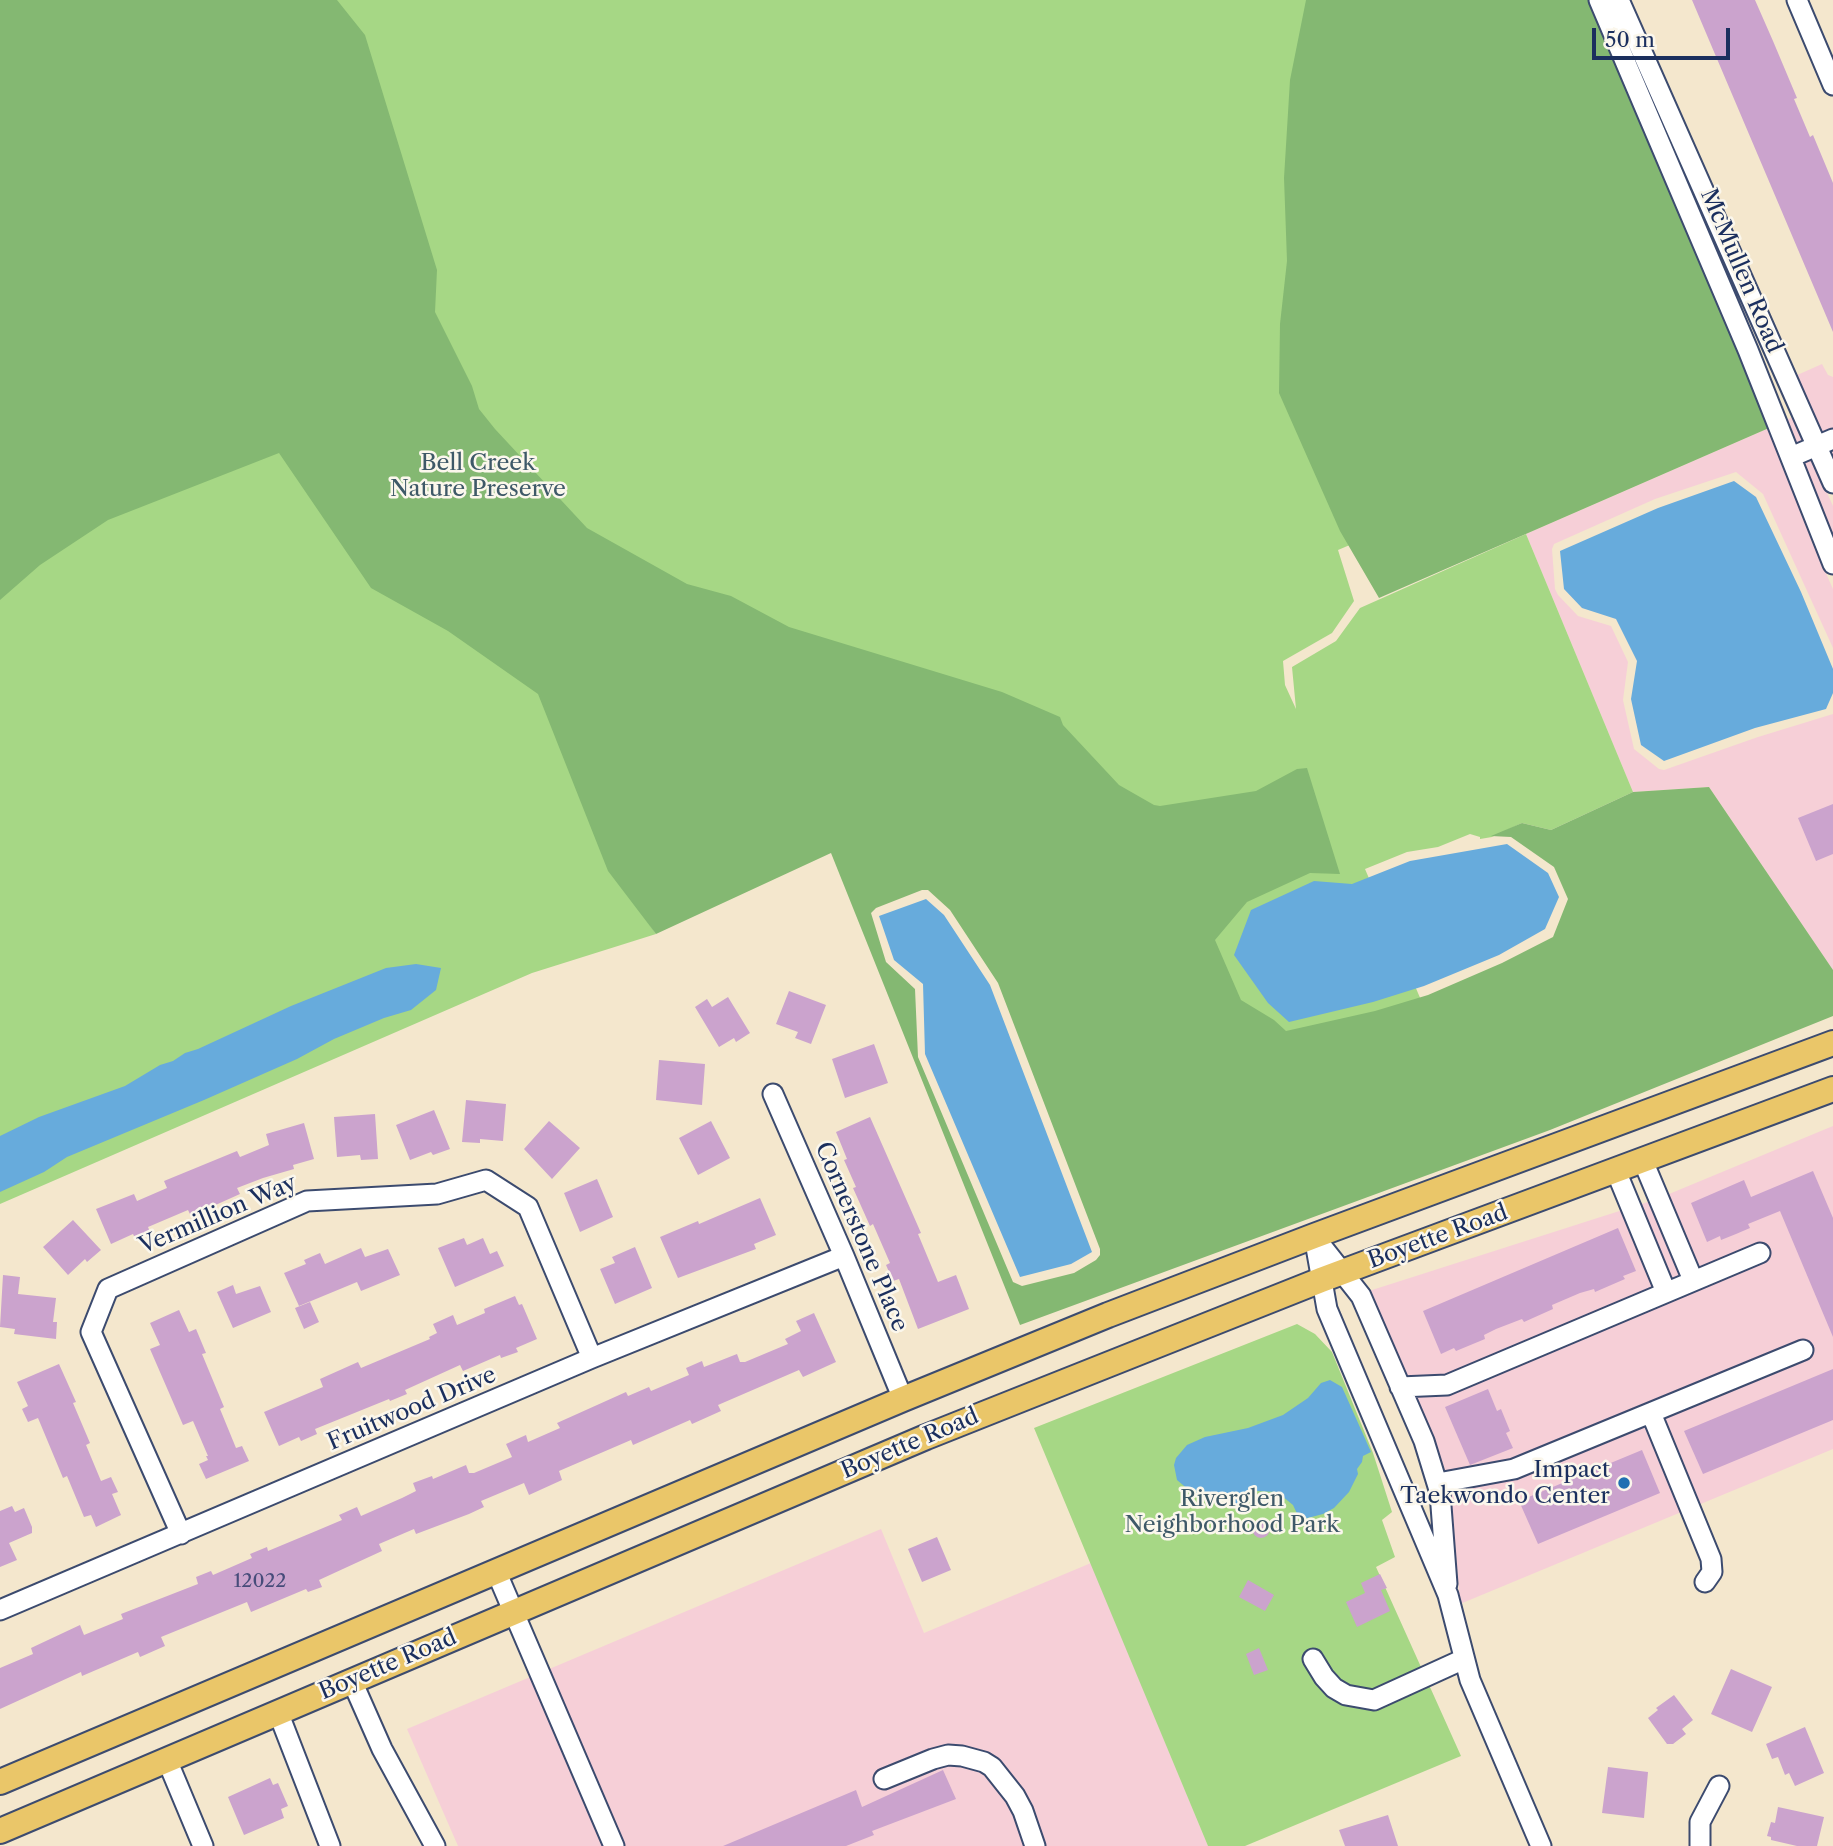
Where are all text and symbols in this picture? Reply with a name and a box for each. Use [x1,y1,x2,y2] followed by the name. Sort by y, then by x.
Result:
[1595,14,1733,58] scale bar
[1605,27,1655,52] text: 50 m
[1694,185,1788,357] street label: McMullen Road
[390,449,566,503] park label: Bell Creek Nature Preserve
[809,1138,913,1336] street label: Cornerstone Place
[135,1169,301,1261] street label: Vermillion Way
[1364,1199,1512,1275] street label: Boyette Road
[324,1361,500,1457] street label: Fruitwood Drive
[837,1403,983,1485] street label: Boyette Road
[1400,1456,1610,1510] place label: Impact Taekwondo Center
[1616,1475,1632,1491] marker: Impact Taekwondo Center
[1124,1485,1340,1539] park label: Riverglen Neighborhood Park
[234,1571,286,1593] house number: 12022
[315,1624,461,1706] street label: Boyette Road

